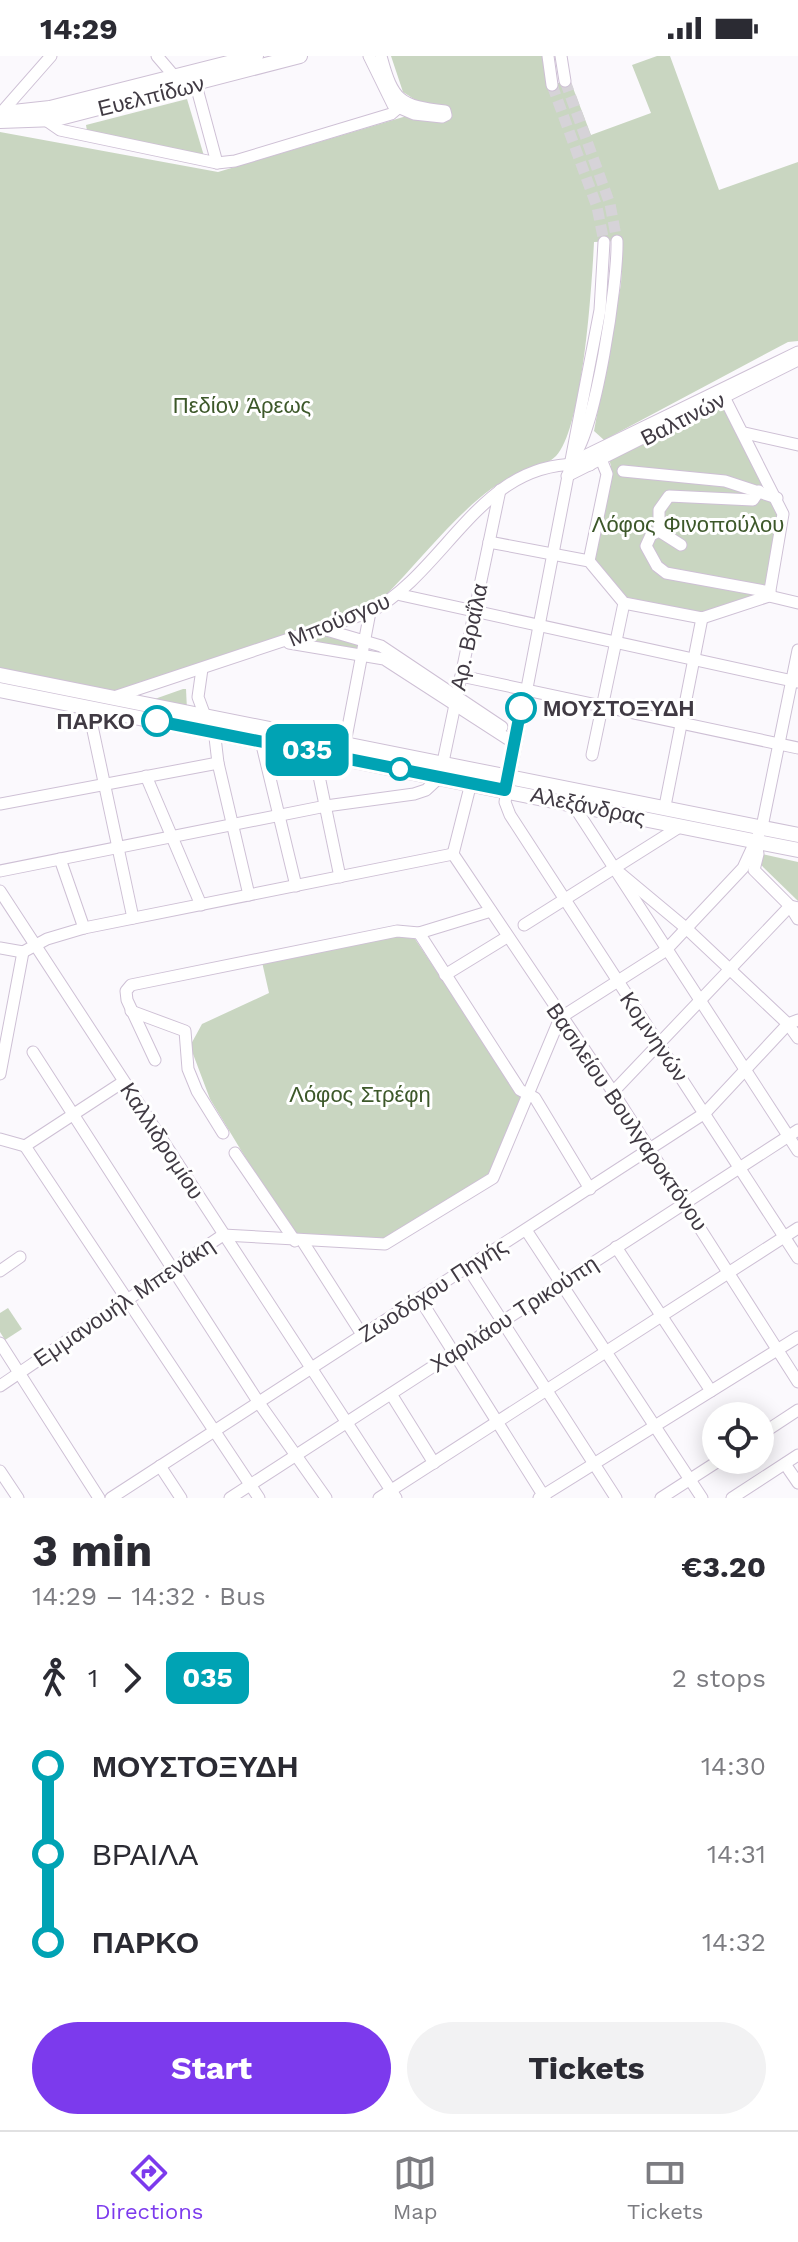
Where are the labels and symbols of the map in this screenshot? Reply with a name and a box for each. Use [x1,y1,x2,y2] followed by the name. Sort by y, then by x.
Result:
[95,71,207,121] street label: Ευελπίδων
[637,387,729,451] street label: Βαλτινών
[173,393,311,418] park label: Πεδίον Άρεως
[592,512,784,537] park label: Λόφος Φινοπούλου
[445,581,493,693] street label: Αρ. Βραΐλα
[284,588,394,652] street label: Μπούσγου
[506,693,536,723] marker: ΜΟΥΣΤΟΞΥΔΗ
[543,696,694,721] place label: ΜΟΥΣΤΟΞΥΔΗ
[142,706,172,736] marker: ΠΑΡΚΟ
[57,709,135,734] place label: ΠΑΡΚΟ
[261,724,353,776] line badge: 035
[389,758,411,780] unlabelled marker
[528,782,648,830] street label: Αλεξάνδρας
[615,987,693,1087] street label: Κομνηνών
[541,999,713,1235] street label: Βασιλείου Βουλγαροκτόνου
[115,1078,209,1204] street label: Καλλιδρομίου
[289,1082,431,1107] park label: Λόφος Στρέφη
[29,1232,219,1372] street label: Εμμανουήλ Μπενάκη
[354,1233,512,1347] street label: Ζωοδόχου Πηγής
[426,1251,602,1377] street label: Χαριλάου Τρικούπη

